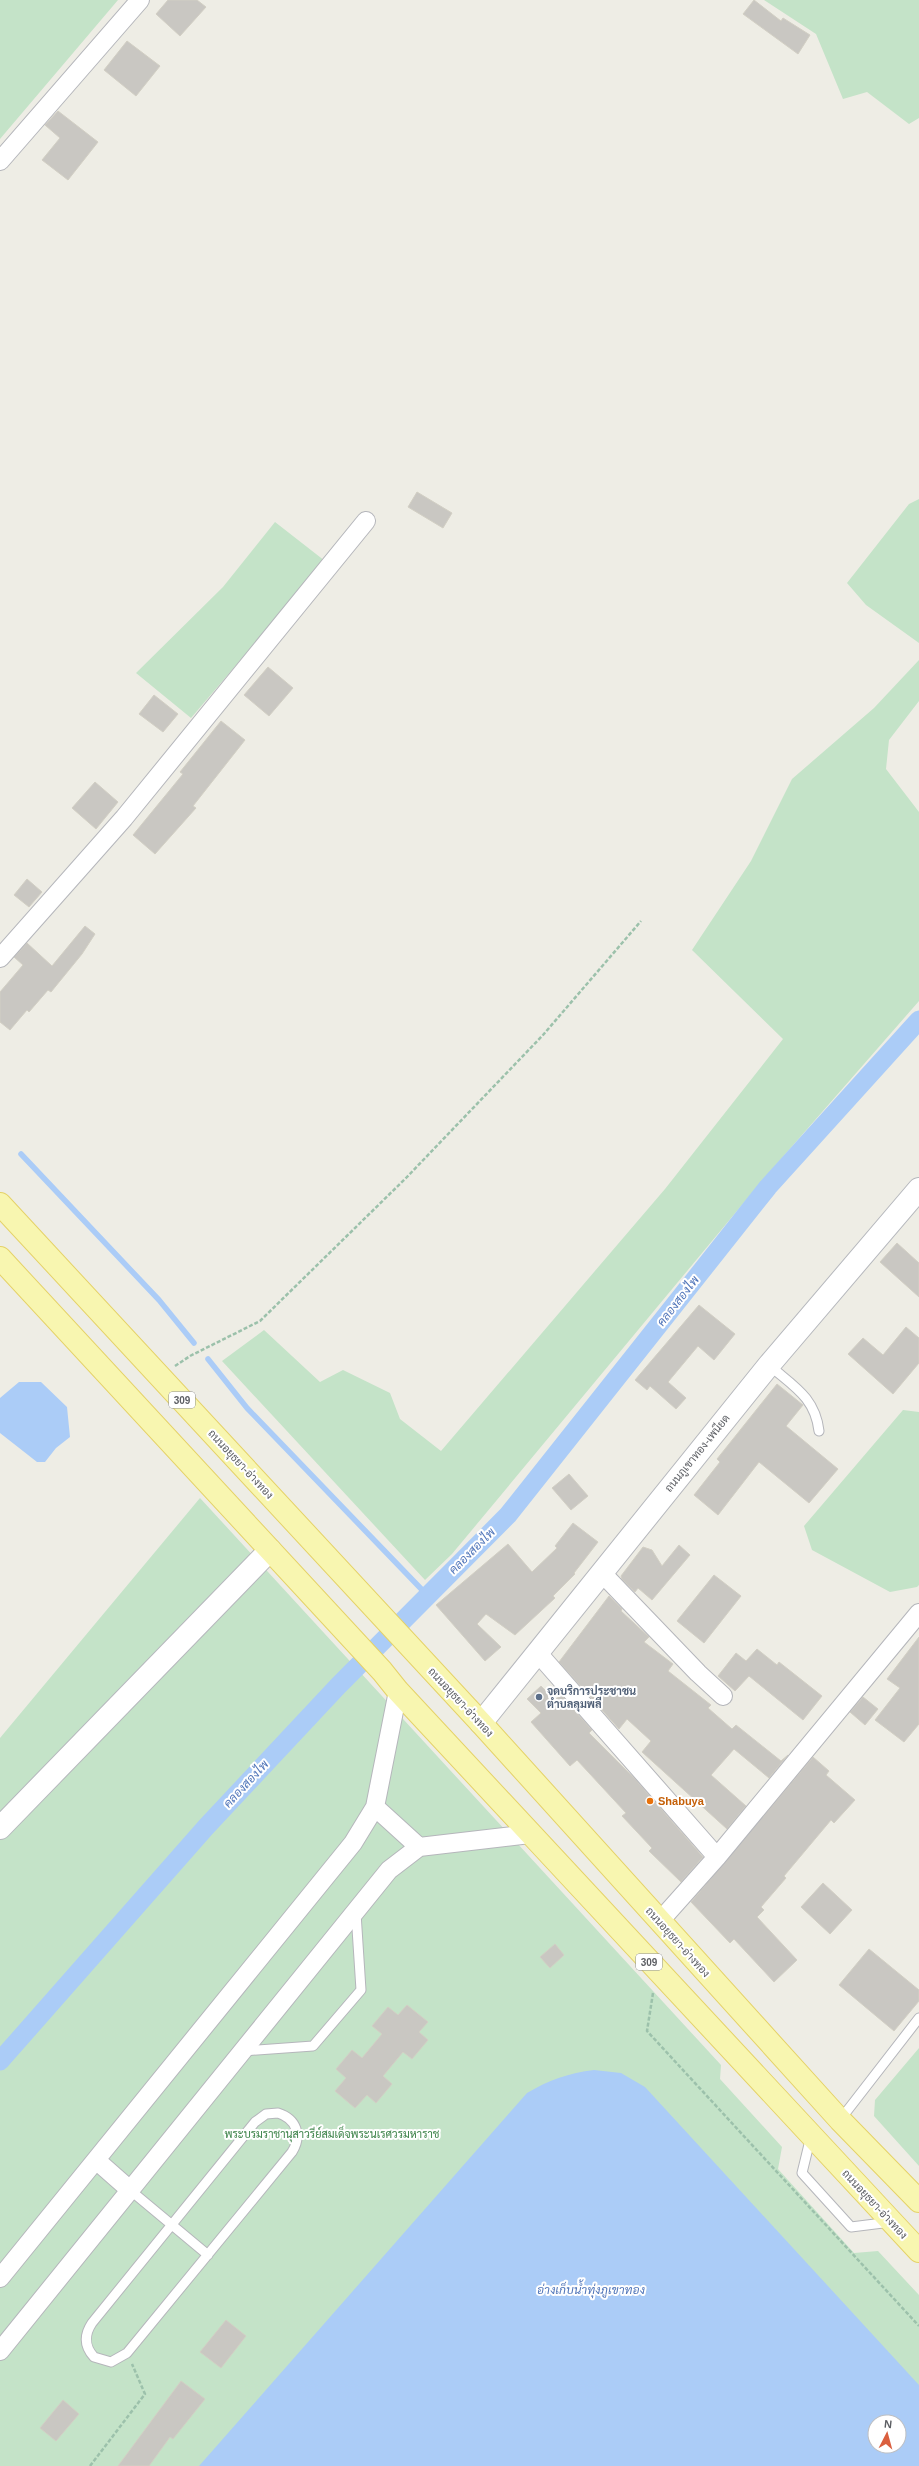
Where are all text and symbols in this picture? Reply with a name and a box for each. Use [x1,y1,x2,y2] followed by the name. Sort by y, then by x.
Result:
[653,1272,702,1329] water label: คลองสองไพ
[169,1392,195,1408] road number: 309
[661,1411,733,1495] street label: ถนนภูเขาทอง-เพนียด
[204,1426,277,1503] street label: ถนนอยุธยา-อ่างทอง
[445,1524,498,1577] water label: คลองสองไพ
[424,1664,497,1741] street label: ถนนอยุธยา-อ่างทอง
[547,1684,636,1712] place label: จุดบริการประชาชน ตำบลลุมพลี
[534,1692,544,1702] marker: จุดบริการประชาชน ตำบลลุมพลี
[220,1757,272,1811] water label: คลองสองไพ
[658,1795,705,1807] place label: Shabuya
[645,1796,655,1806] marker: Shabuya
[641,1904,713,1981] street label: ถนนอยุธยา-อ่างทอง
[636,1954,662,1970] road number: 309
[225,2125,440,2143] park label: พระบรมราชานุสาวรีย์สมเด็จพระนเรศวรมหาราช
[838,2166,911,2243] street label: ถนนอยุธยา-อ่างทอง
[537,2279,646,2299] water label: อ่างเก็บน้ำทุ่งภูเขาทอง
[867,2414,907,2454] north arrow
[883,2418,893,2430] text: N

